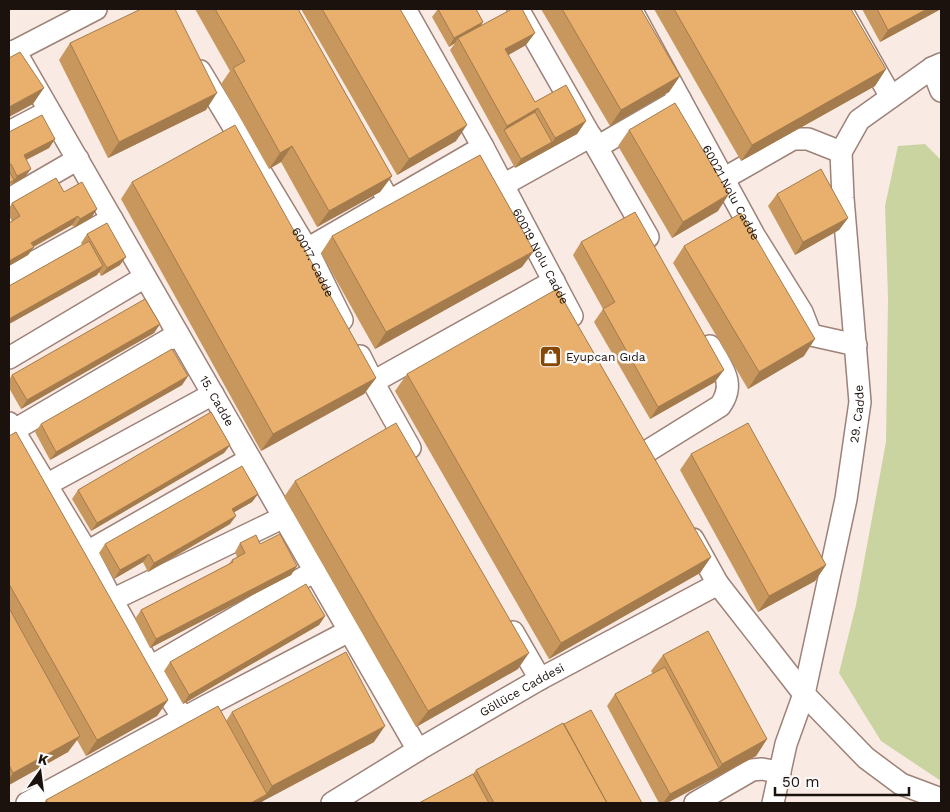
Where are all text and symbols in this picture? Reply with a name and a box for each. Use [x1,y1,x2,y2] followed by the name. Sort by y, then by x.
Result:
[699,143,762,243] street label: 60021 Nolu Cadde
[510,206,572,307] street label: 60019 Nolu Cadde
[289,225,337,299] street label: 60017. Cadde
[538,345,562,369] shop icon: Eyupcan Gıda
[566,350,646,364] place label: Eyupcan Gıda
[197,373,237,429] street label: 15. Cadde
[847,384,867,444] street label: 29. Cadde
[477,660,567,720] street label: Göllüce Caddesi
[15,747,65,797] north arrow
[37,750,50,768] text: K
[775,764,909,796] scale bar
[782,773,819,791] text: 50 m

